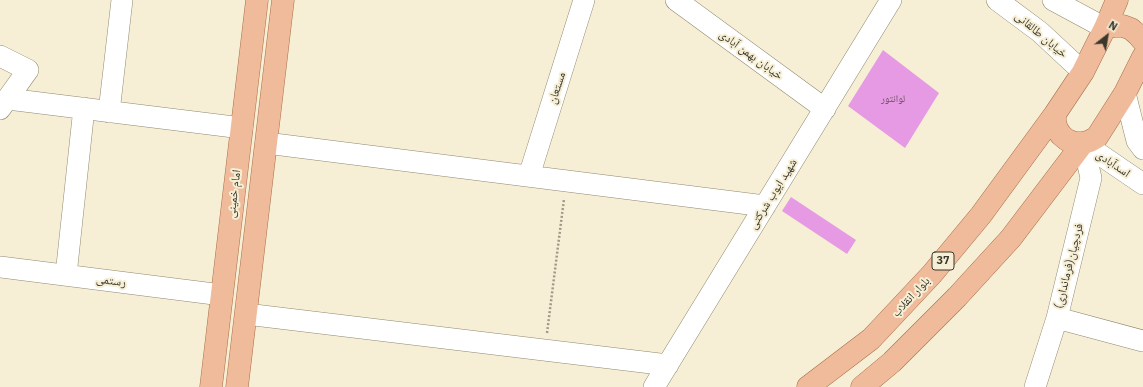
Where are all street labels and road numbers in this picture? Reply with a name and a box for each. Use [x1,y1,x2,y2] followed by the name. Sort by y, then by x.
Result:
[1012,9,1070,61] street label: خیابان طالقانی
[716,27,786,83] street label: خیابان بهمن آبادی
[545,70,569,106] street label: مستعان
[1093,147,1133,181] street label: اسدآبادی
[746,156,800,232] street label: شهید ایوب شرکتی
[224,169,244,219] street label: امام خمینی
[1051,222,1087,310] street label: فردچیان(فرمانداری)
[932,252,954,270] road number: 37
[95,272,127,290] street label: رستمی
[889,274,933,320] street label: بلوار انقلاب

